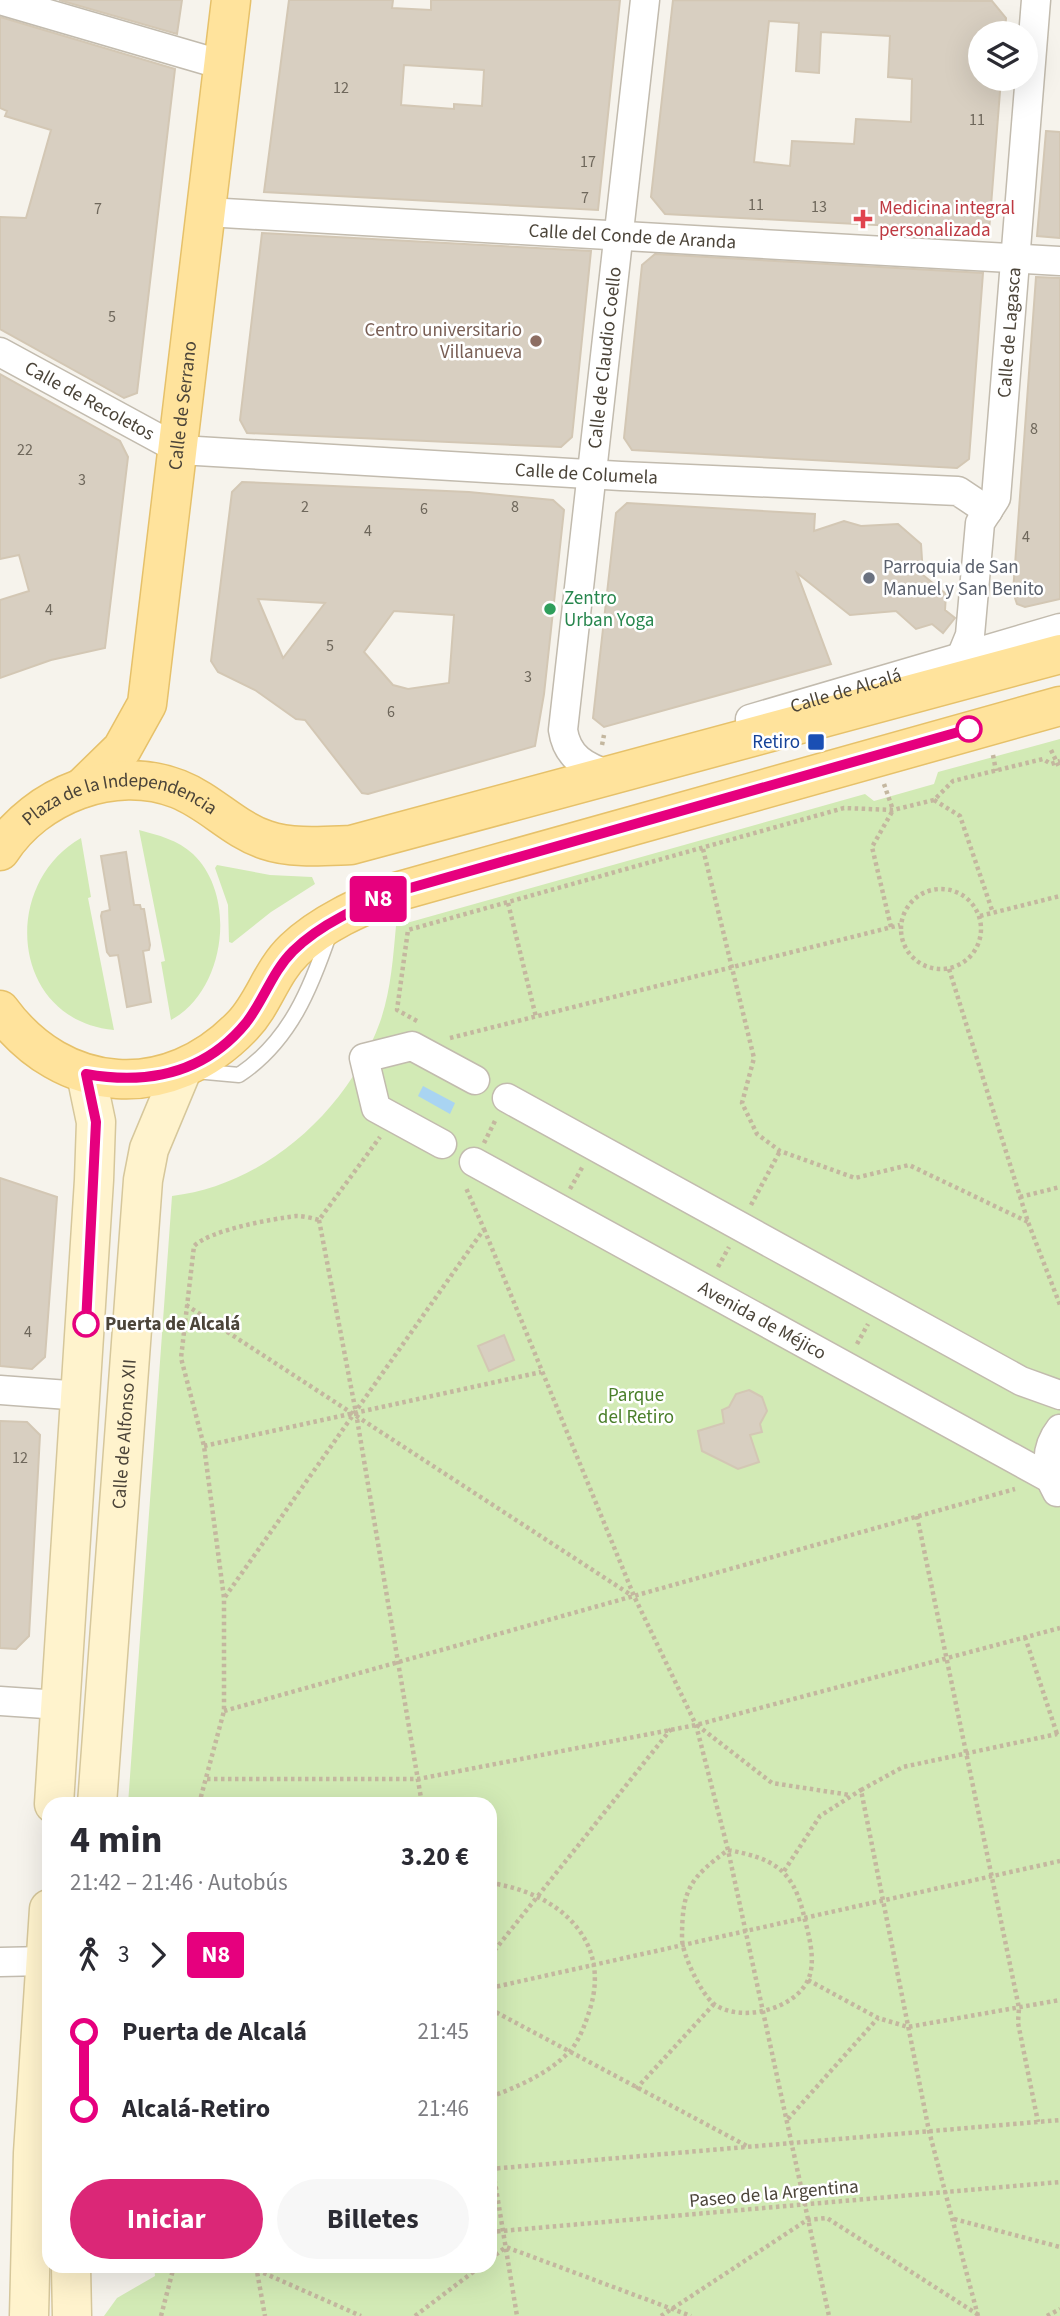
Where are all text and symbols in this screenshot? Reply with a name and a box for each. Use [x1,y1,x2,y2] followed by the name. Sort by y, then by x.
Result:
[968,21,1038,91] map controls
[968,21,1038,91] button: layers
[333,77,349,99] house number: 12
[969,109,985,131] house number: 11
[580,151,596,173] house number: 17
[581,187,589,209] house number: 7
[748,194,764,216] house number: 11
[879,195,1015,244] place label: Medicina integral personalizada
[811,196,827,218] house number: 13
[94,198,102,220] house number: 7
[853,209,873,229] marker: Medicina integral personalizada
[528,217,737,256] street label: Calle del Conde de Aranda
[581,265,628,450] street label: Calle de Claudio Coello
[991,266,1028,399] street label: Calle de Lagasca
[108,306,116,328] house number: 5
[364,317,522,366] place label: Centro universitario Villanueva
[528,333,544,349] marker: Centro universitario Villanueva
[162,339,204,472] street label: Calle de Serrano
[20,354,159,447] street label: Calle de Recoletos
[1030,418,1038,440] house number: 8
[17,439,33,461] house number: 22
[514,456,658,491] street label: Calle de Columela
[78,469,86,491] house number: 3
[301,496,309,518] house number: 2
[511,496,519,518] house number: 8
[420,498,428,520] house number: 6
[364,520,372,542] house number: 4
[1022,526,1030,548] house number: 4
[883,554,1044,603] place label: Parroquia de San Manuel y San Benito
[861,570,877,586] marker: Parroquia de San Manuel y San Benito
[564,585,654,634] place label: Zentro Urban Yoga
[45,599,53,621] house number: 4
[542,601,558,617] marker: Zentro Urban Yoga
[326,635,334,657] house number: 5
[787,662,905,720] street label: Calle de Alcalá
[524,666,532,688] house number: 3
[387,701,395,723] house number: 6
[956,716,982,742] unlabelled marker
[752,729,800,756] place label: Retiro
[806,732,826,752] marker: Retiro
[16,767,223,832] text: Plaza de la Independencia
[16,802,224,840] street label: Plaza de la Independencia
[346,876,410,922] line badge: N8
[364,881,392,916] text: N8
[693,1274,831,1367] street label: Avenida de Méjico
[73,1311,99,1337] marker: Puerta de Alcalá
[105,1311,240,1338] place label: Puerta de Alcalá
[24,1321,32,1343] house number: 4
[105,1358,143,1510] street label: Calle de Alfonso XII
[598,1382,674,1431] park label: Parque del Retiro
[12,1447,28,1469] house number: 12
[70,1813,162,1867] text: 4 min
[401,1838,469,1875] text: 3.20 €
[70,1866,288,1899] text: 21:42 – 21:46 · Autobús
[70,1936,108,1974] icon: walk
[139,1936,177,1974] icon: forward
[201,1937,230,1972] text: N8
[118,1938,129,1971] text: 3
[122,2013,307,2050] text: Puerta de Alcalá
[418,2015,469,2048] text: 21:45
[122,2090,270,2127] text: Alcalá-Retiro
[418,2092,469,2125] text: 21:46
[688,2173,860,2215] street label: Paseo de la Argentina
[70,2179,263,2259] button: Iniciar
[277,2179,469,2259] button: Billetes

